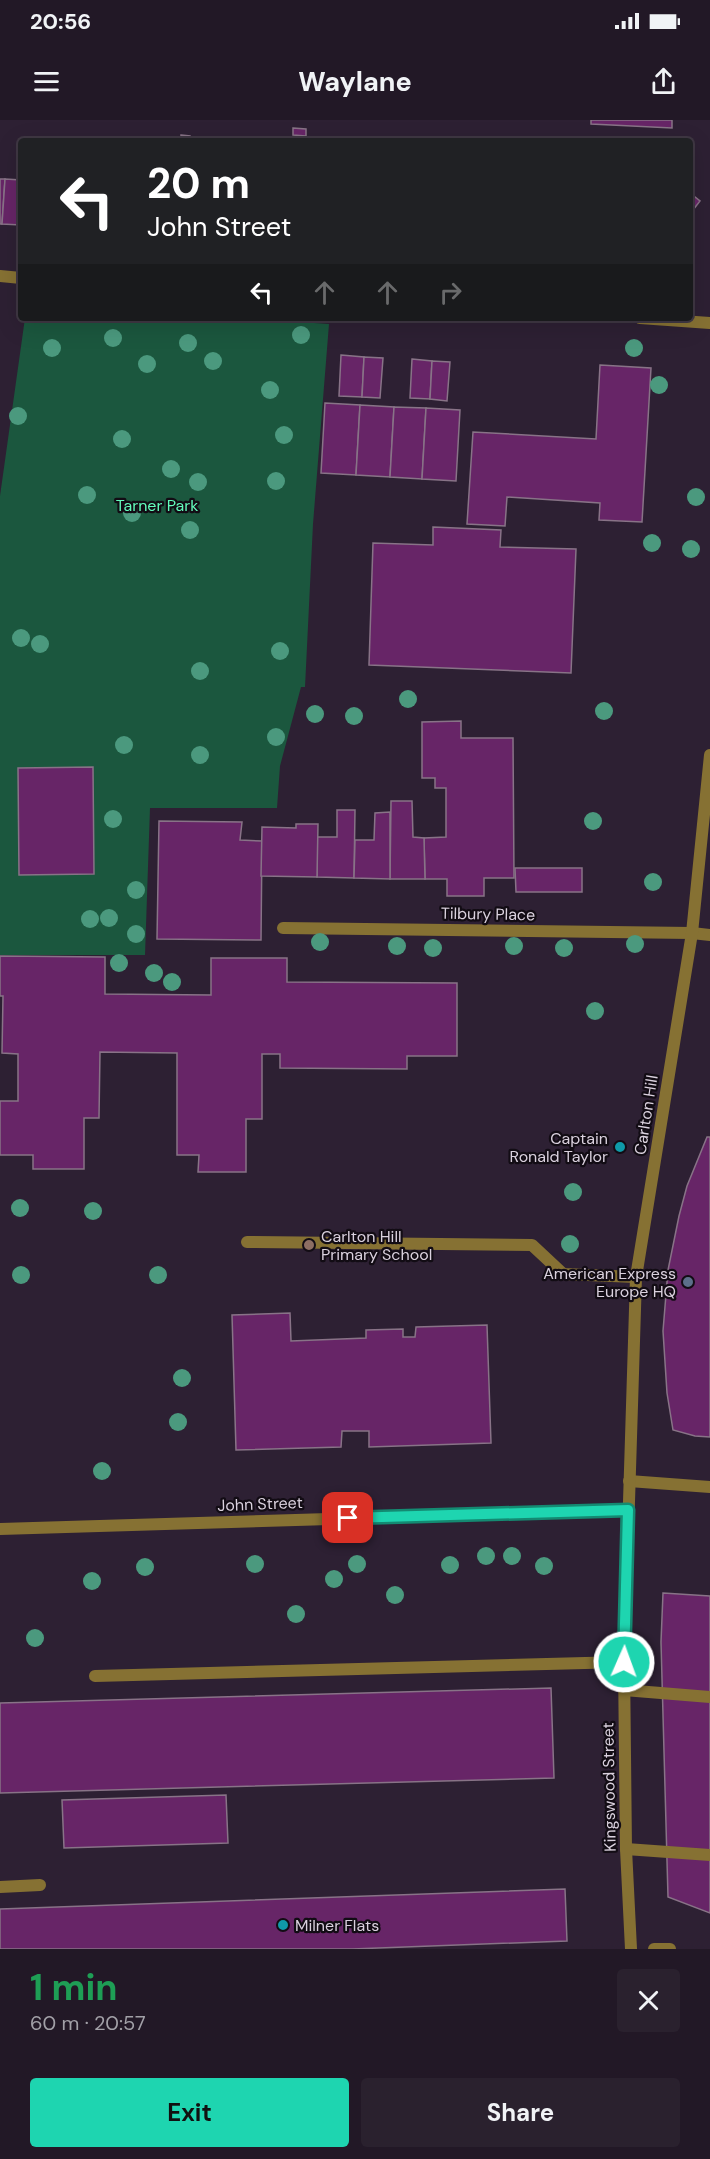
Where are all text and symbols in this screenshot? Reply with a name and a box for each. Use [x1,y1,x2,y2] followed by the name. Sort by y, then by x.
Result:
[30,7,91,36] text: 20:56
[298,64,412,99] text: Waylane
[30,65,63,98] icon: menu
[647,65,680,98] icon: share
[147,156,250,211] text: 20 m
[48,162,126,240] icon: left
[147,209,291,244] text: John Street
[245,276,278,309] icon: left
[308,276,341,309] icon: ahead
[371,276,404,309] icon: ahead
[434,276,467,309] icon: right
[116,495,198,516] park label: Tarner Park
[441,903,535,925] street label: Tilbury Place
[629,1074,663,1156] street label: Carlton Hill
[510,1128,608,1167] place label: Captain Ronald Taylor
[613,1140,627,1154] marker: Captain Ronald Taylor
[321,1226,432,1265] place label: Carlton Hill Primary School
[302,1238,316,1252] marker: Carlton Hill Primary School
[543,1263,676,1302] place label: American Express Europe HQ
[681,1275,695,1289] marker: American Express Europe HQ
[217,1492,303,1516] street label: John Street
[322,1492,373,1543] pin
[331,1501,364,1534] icon: arrive
[592,1630,656,1694] position arrow
[597,1722,621,1852] street label: Kingswood Street
[295,1915,379,1936] place label: Milner Flats
[276,1918,290,1932] marker: Milner Flats
[30,1964,118,2011] text: 1 min
[617,1969,680,2032] button: close
[30,2010,146,2036] text: 60 m · 20:57
[30,2078,349,2147] button: Exit
[361,2078,680,2147] button: Share

